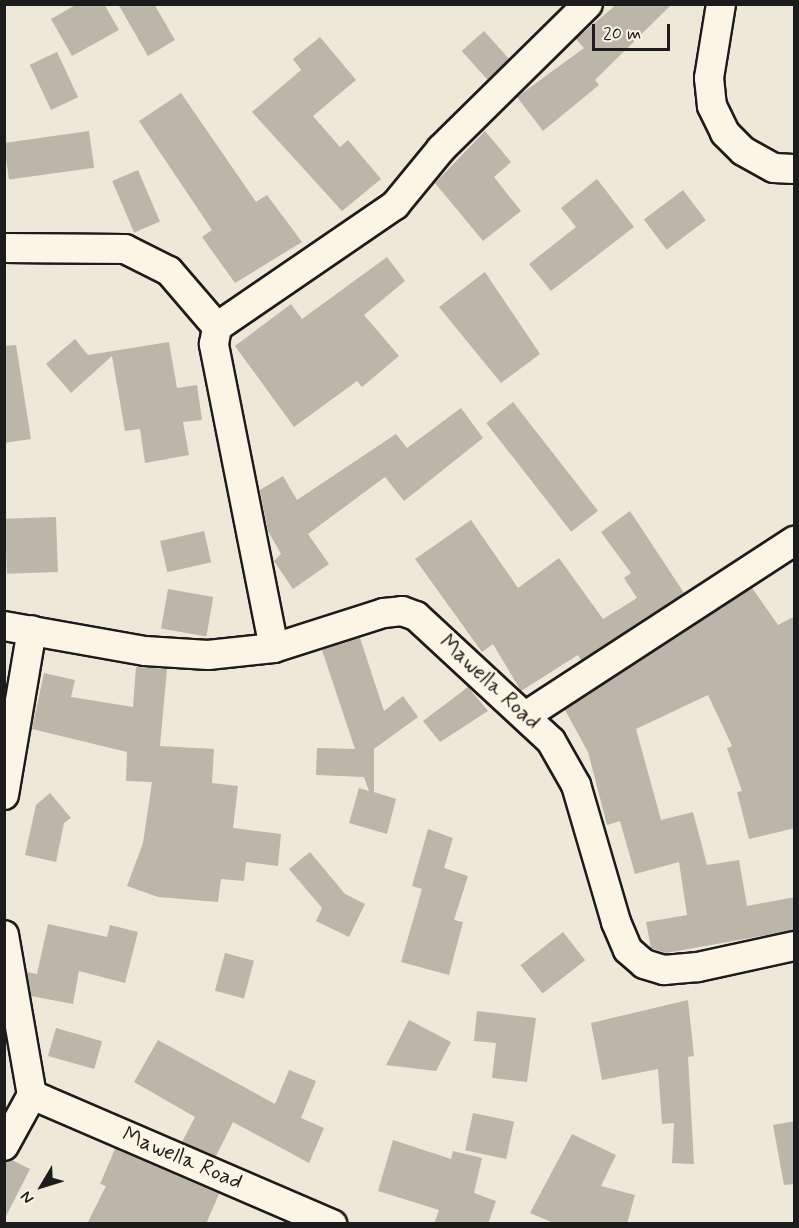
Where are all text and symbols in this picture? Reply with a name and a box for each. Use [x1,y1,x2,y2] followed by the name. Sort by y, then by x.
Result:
[595,12,673,50] scale bar
[603,22,641,46] text: 20 m
[433,630,545,736] street label: Mawella Road
[118,1122,246,1196] street label: Mawella Road
[12,1156,72,1216] north arrow
[16,1187,39,1208] text: N

